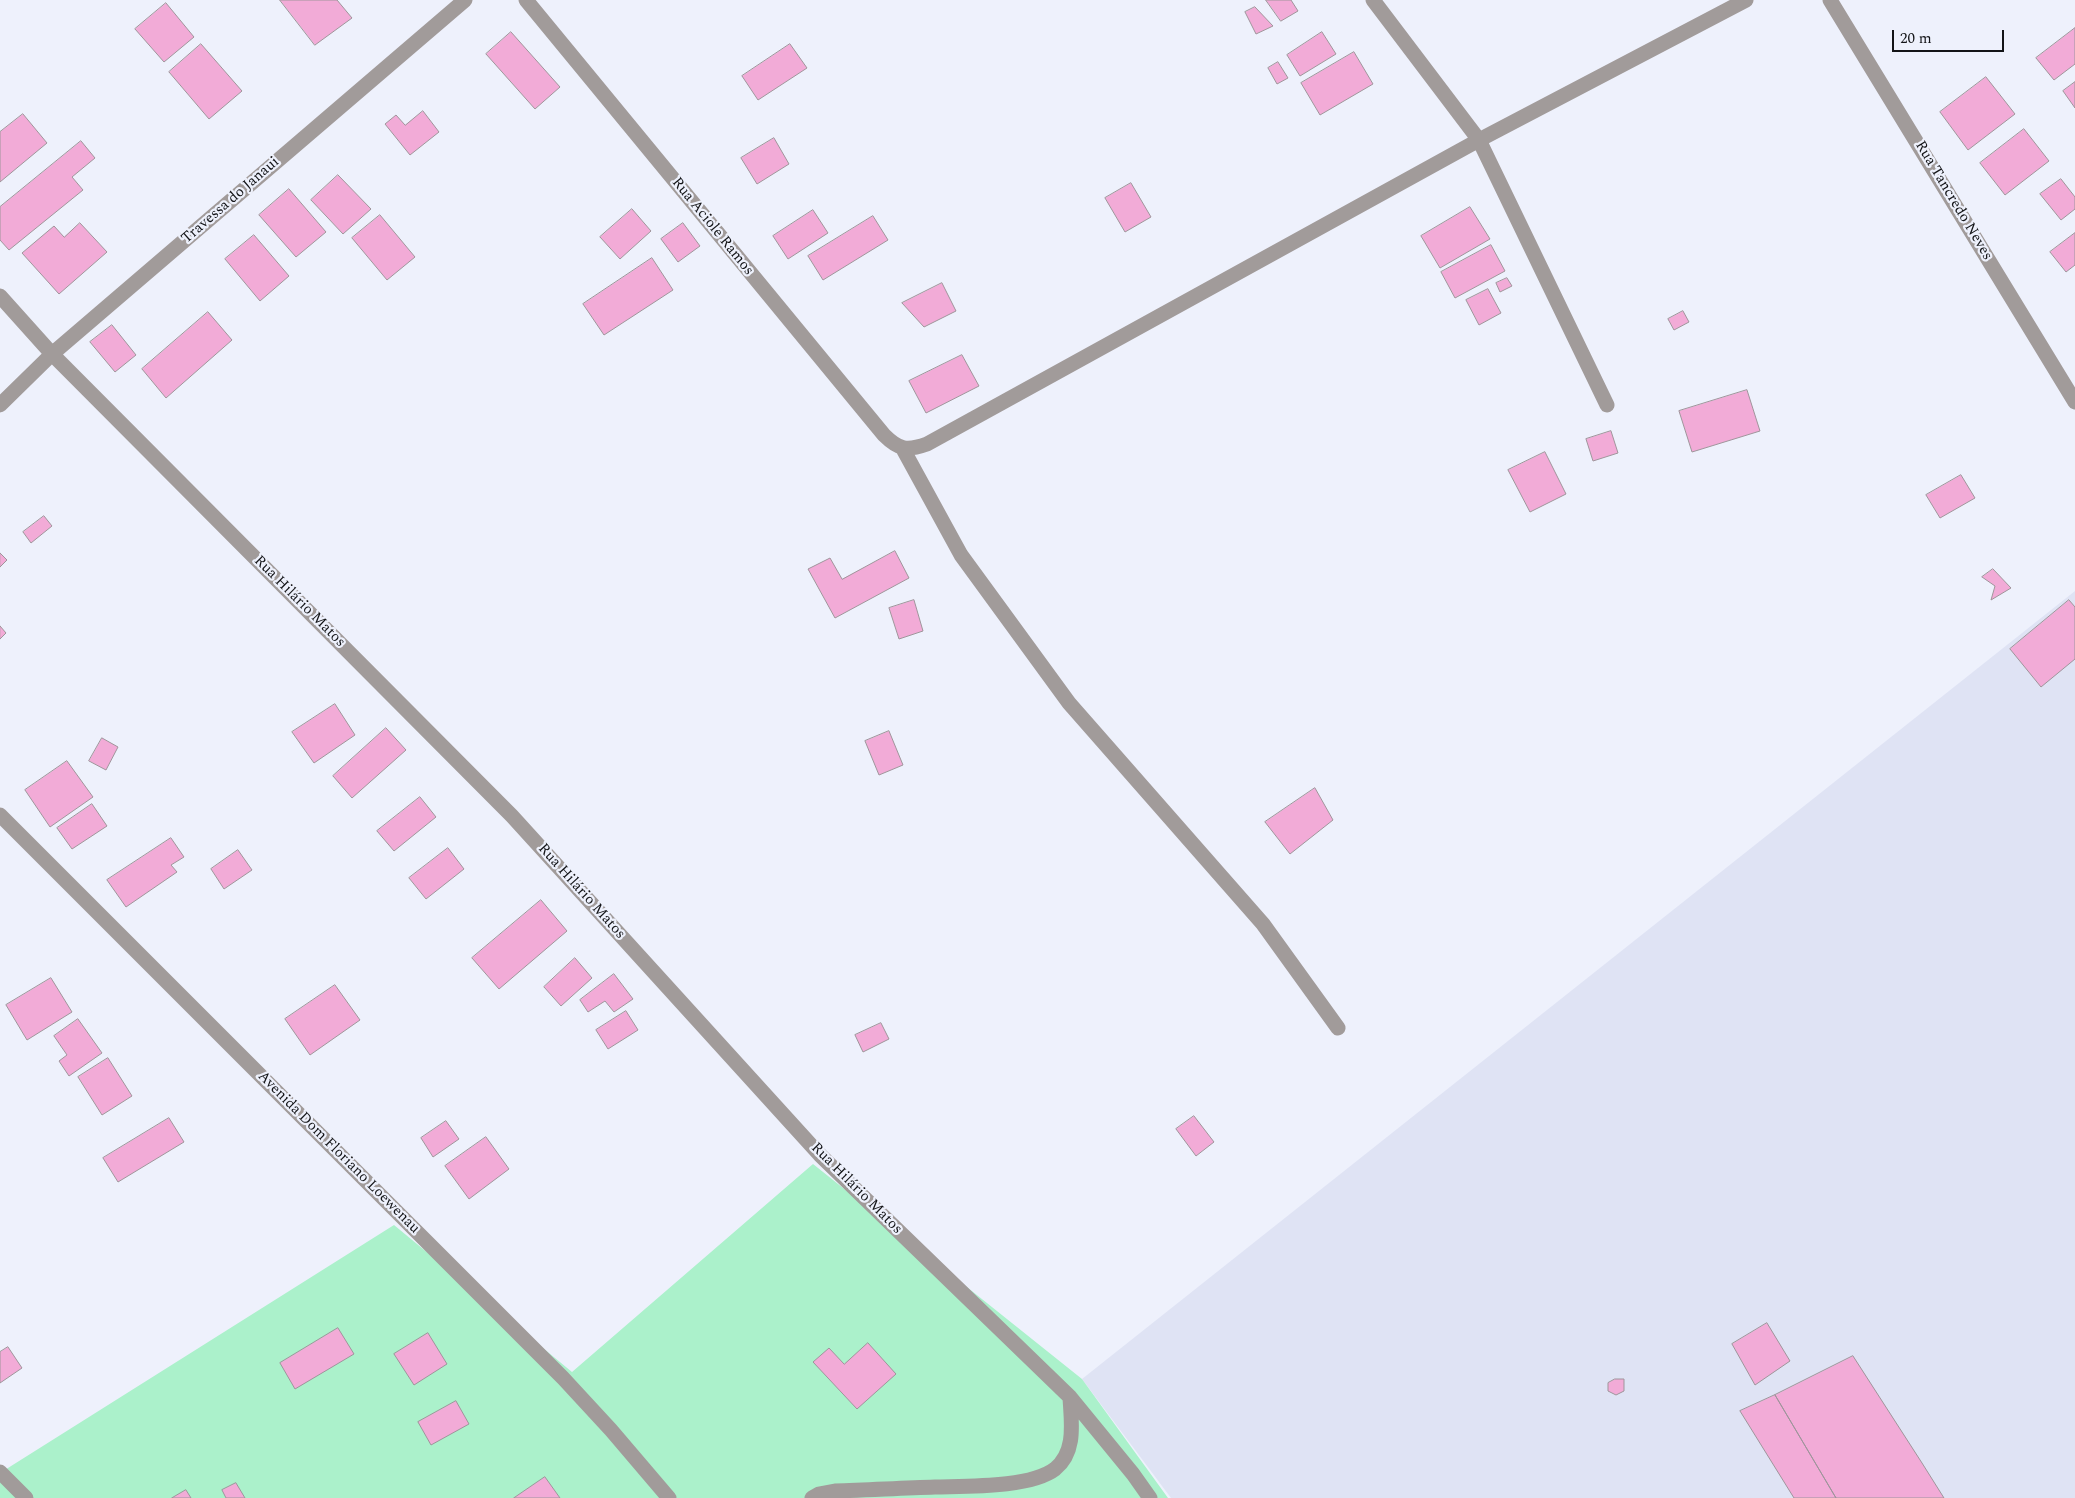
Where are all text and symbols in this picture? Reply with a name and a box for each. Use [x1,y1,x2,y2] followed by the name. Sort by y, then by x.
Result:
[1895,20,2008,52] scale bar
[1900,27,1932,50] text: 20 m
[1910,138,1996,264] street label: Rua Tancredo Neves
[178,154,284,248] street label: Travessa do Janaui
[667,174,757,280] street label: Rua Aciole Ramos
[249,552,349,652] street label: Rua Hilário Matos
[533,841,629,943] street label: Rua Hilário Matos
[253,1068,423,1238] street label: Avenida Dom Floriano Loewenau
[806,1139,906,1239] street label: Rua Hilário Matos

